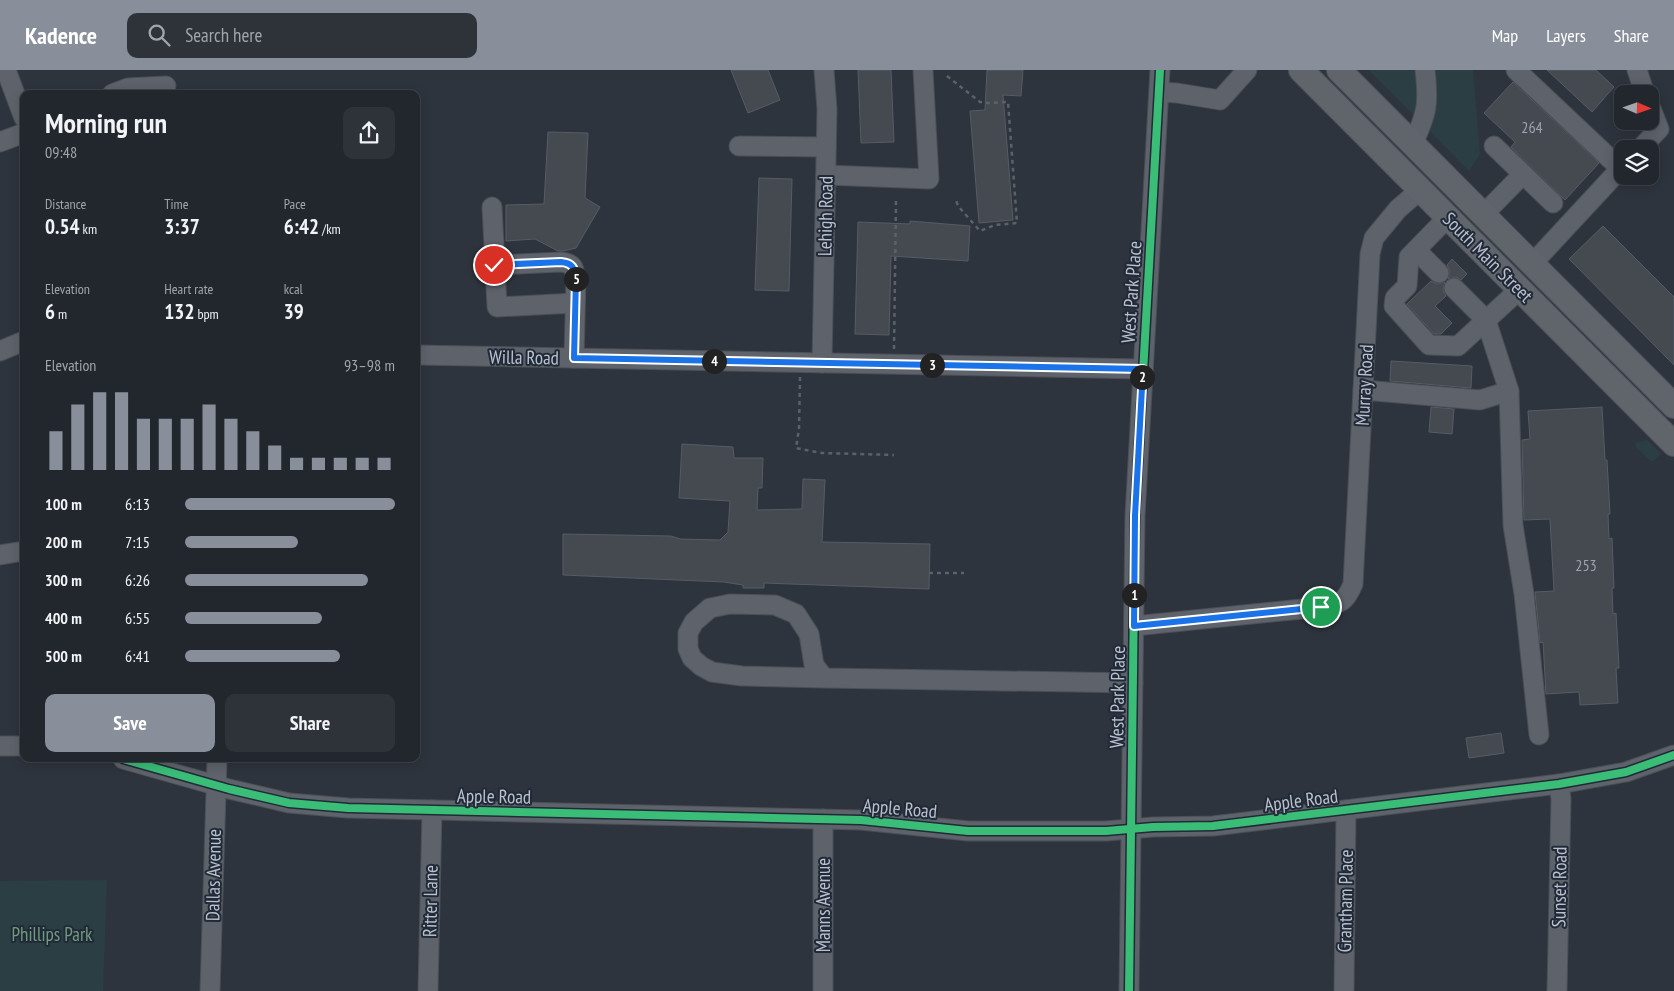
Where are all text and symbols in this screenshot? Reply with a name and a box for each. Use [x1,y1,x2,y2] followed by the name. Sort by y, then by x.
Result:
[127,13,477,58] search box
[25,20,97,51] text: Kadence
[145,21,173,49] icon: search
[185,23,262,47] text: Search here
[1492,24,1518,47] text: Map
[1546,24,1586,47] text: Layers
[1614,24,1649,47] text: Share
[1614,85,1659,130] north arrow
[1614,85,1659,185] map controls
[45,104,167,141] text: Morning run
[343,107,395,159] button: share
[1521,117,1543,137] house number: 264
[1614,140,1659,185] button: layers
[45,142,77,162] text: 09:48
[812,176,838,256] street label: Lehigh Road
[45,195,86,213] text: Distance
[164,195,189,213] text: Time
[284,195,306,213] text: Pace
[1438,207,1539,308] street label: South Main Street
[45,213,80,240] text: 0.54
[164,213,200,240] text: 3:37
[284,213,319,240] text: 6:42
[80,220,97,238] text: km
[319,220,341,238] text: /km
[1115,240,1147,344] street label: West Park Place
[473,244,515,286] pin
[480,251,508,279] icon: check
[564,266,588,292] pin: 5
[573,270,580,288] text: 5
[45,280,90,298] text: Elevation
[164,280,213,298] text: Heart rate
[284,280,303,298] text: kcal
[45,298,55,325] text: 6
[164,298,194,325] text: 132
[284,298,304,325] text: 39
[55,305,67,323] text: m
[194,305,219,323] text: bpm
[489,344,559,370] street label: Willa Road
[1350,344,1378,426] street label: Murray Road
[702,348,726,374] pin: 4
[711,352,718,370] text: 4
[920,352,944,378] pin: 3
[45,355,96,375] text: Elevation
[344,355,395,375] text: 93–98 m
[929,356,936,374] text: 3
[1130,364,1154,390] pin: 2
[1139,368,1146,386] text: 2
[45,494,82,514] text: 100 m
[125,494,150,514] text: 6:13
[45,532,82,552] text: 200 m
[125,532,150,552] text: 7:15
[1575,555,1597,575] house number: 253
[45,570,82,590] text: 300 m
[125,570,150,590] text: 6:26
[1122,582,1146,608] pin: 1
[1131,586,1138,604] text: 1
[1300,586,1342,628] pin
[1307,593,1335,621] icon: arrive
[45,608,82,628] text: 400 m
[125,608,150,628] text: 6:55
[1104,645,1130,748] street label: West Park Place
[45,646,82,666] text: 500 m
[125,646,150,666] text: 6:41
[45,694,215,752] button: Save
[225,694,395,752] button: Share
[457,783,531,809] street label: Apple Road
[1263,784,1339,816] street label: Apple Road
[862,793,938,823] street label: Apple Road
[200,829,226,921] street label: Dallas Avenue
[1546,846,1572,928] street label: Sunset Road
[1332,849,1358,953] street label: Grantham Place
[811,858,835,952] street label: Manns Avenue
[417,865,443,937] street label: Ritter Lane
[12,922,93,946] park label: Phillips Park

